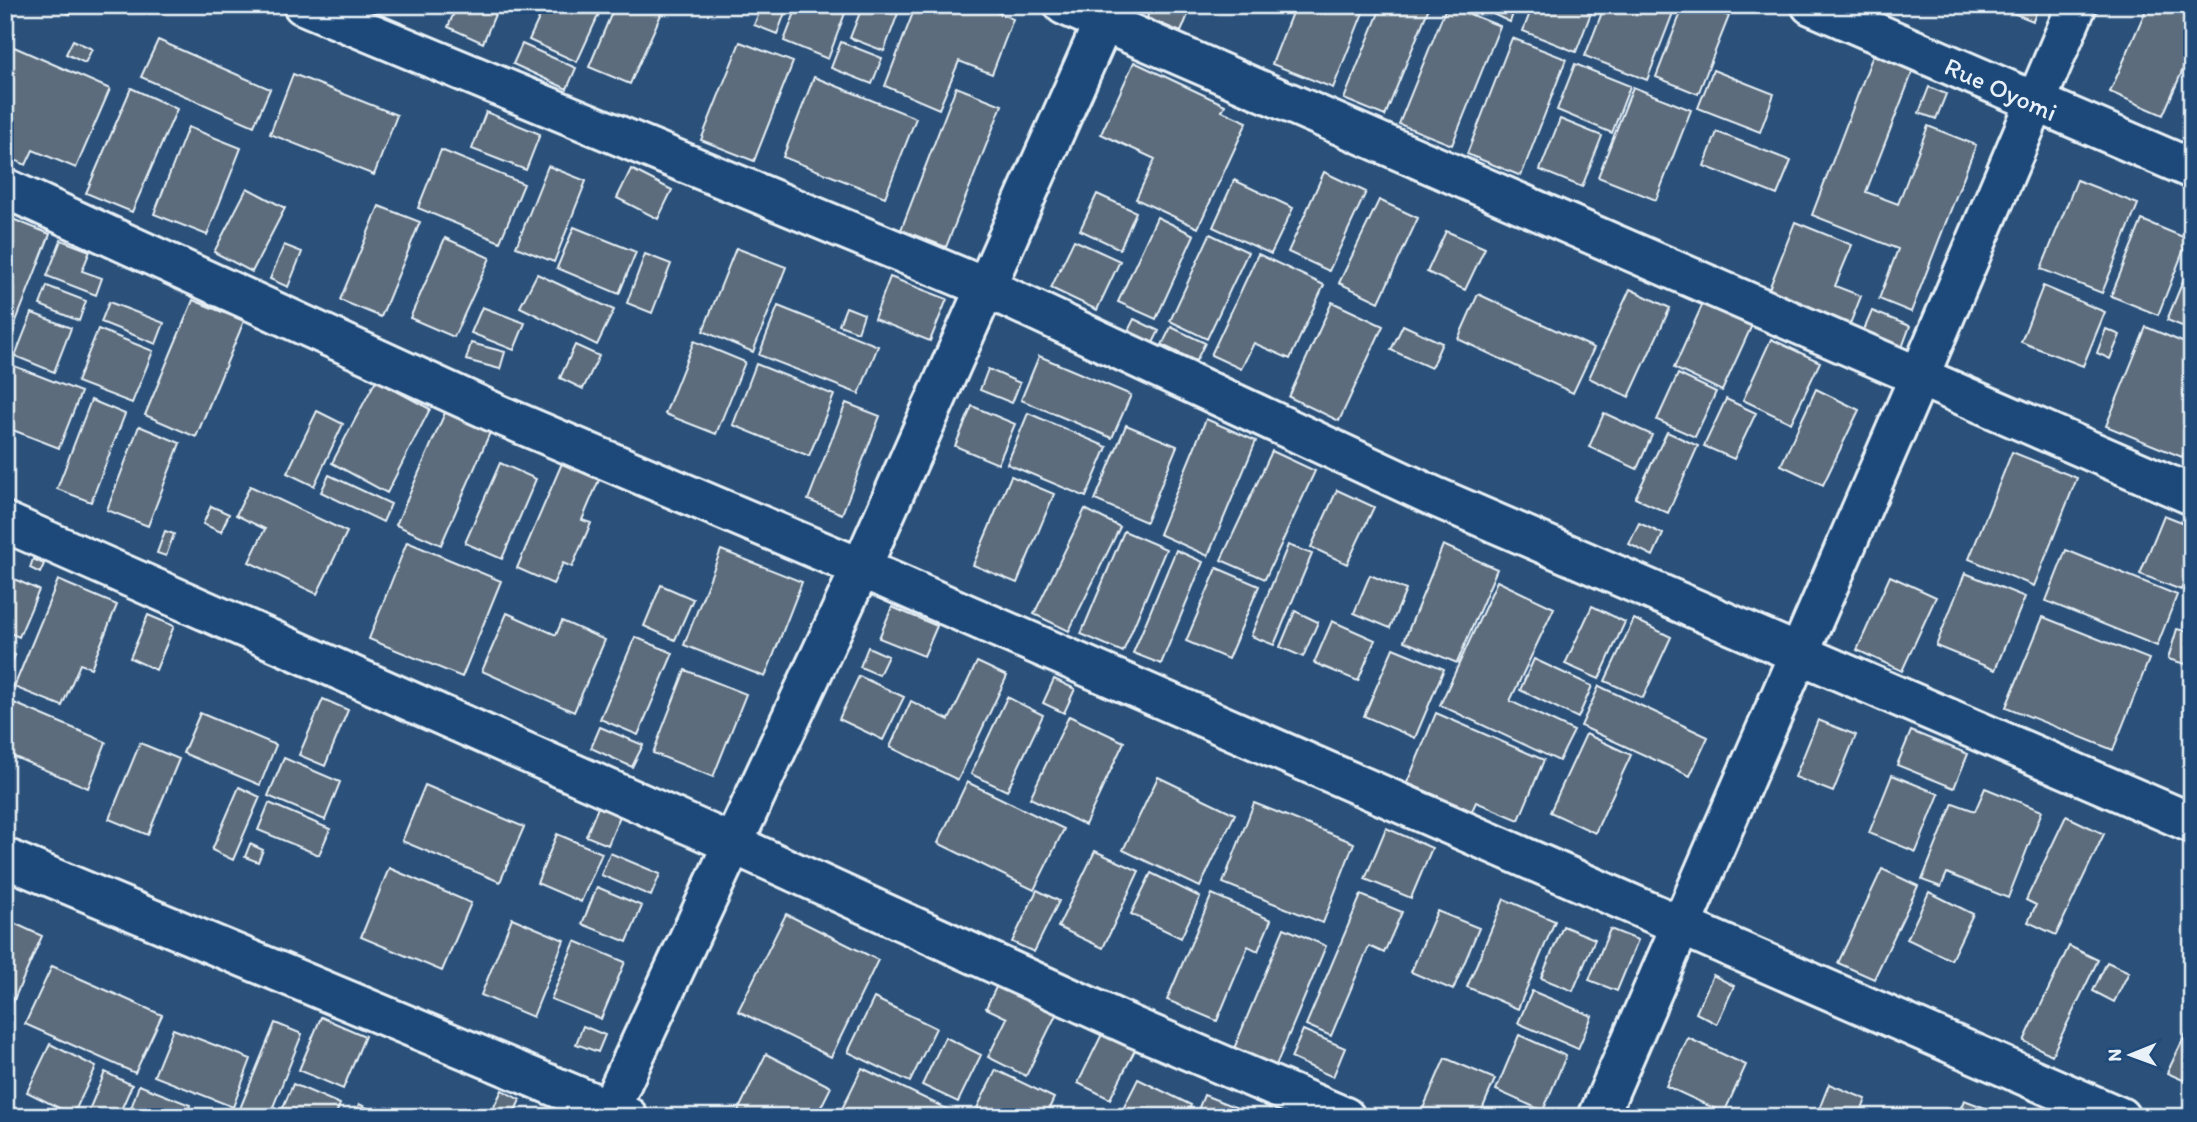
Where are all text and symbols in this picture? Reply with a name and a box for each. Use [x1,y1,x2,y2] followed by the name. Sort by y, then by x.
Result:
[1940,50,2062,128] street label: Rue Oyomi
[2096,1020,2166,1090] north arrow
[2103,1049,2126,1062] text: N

